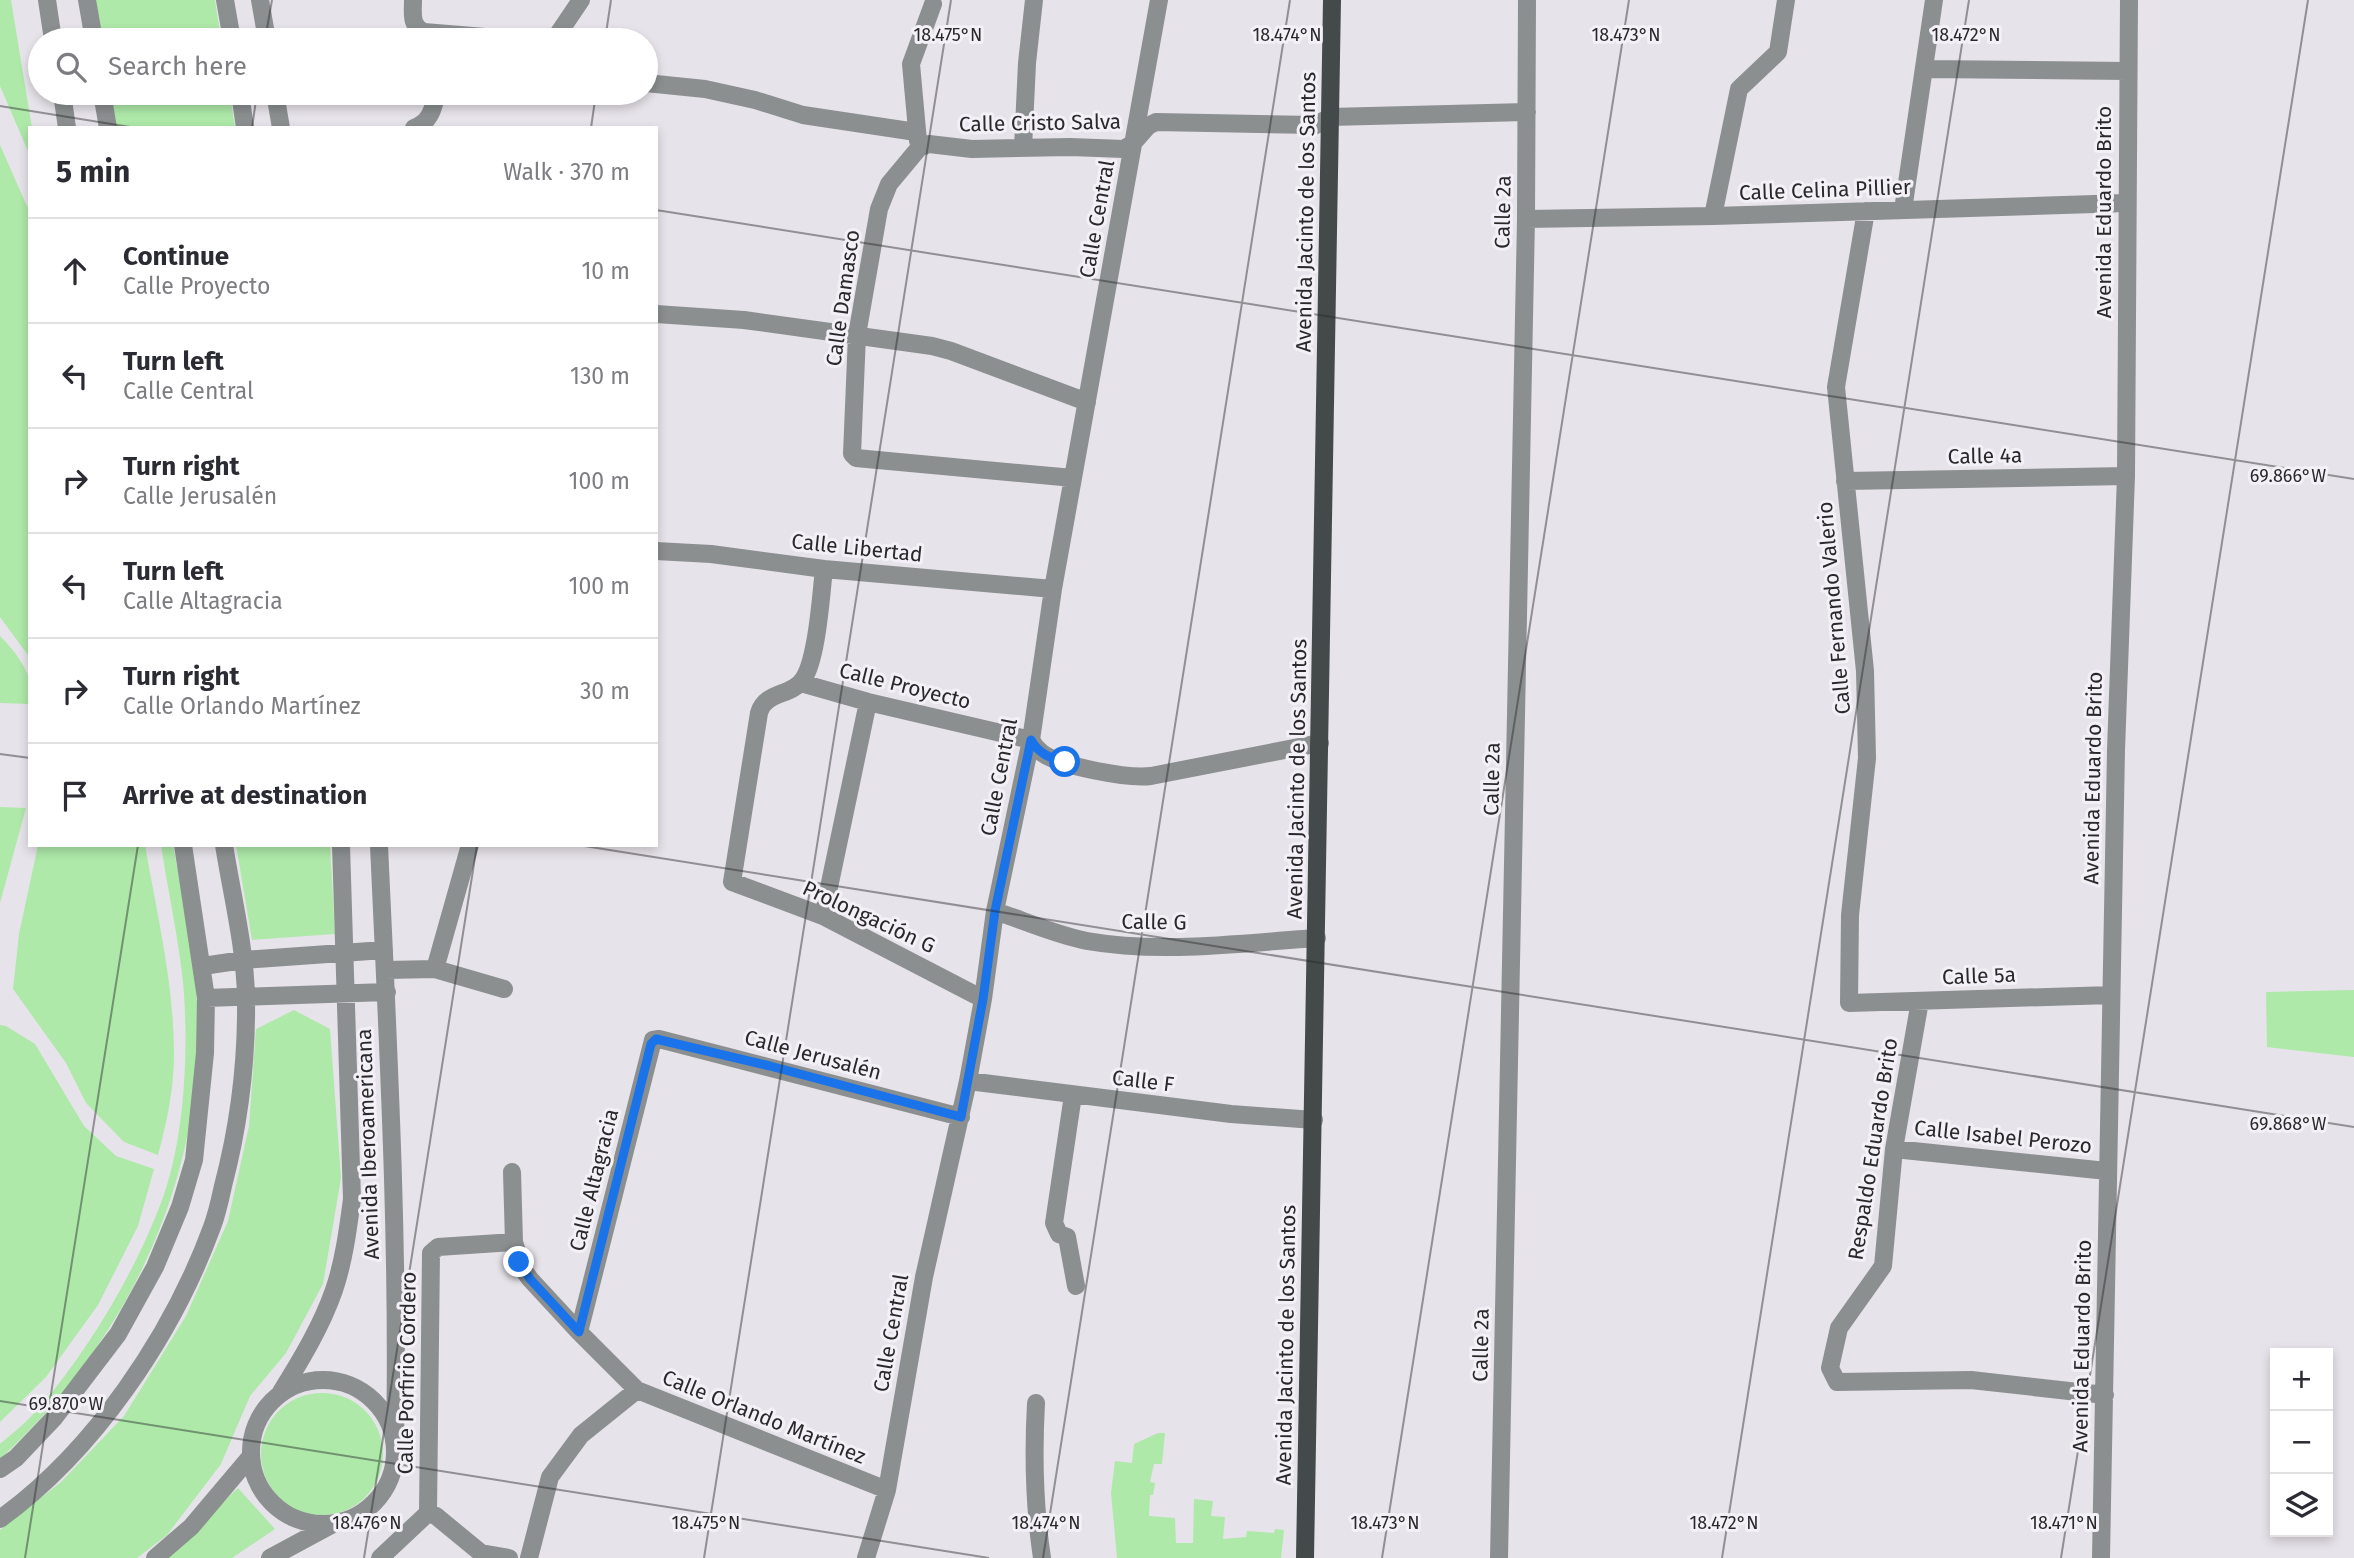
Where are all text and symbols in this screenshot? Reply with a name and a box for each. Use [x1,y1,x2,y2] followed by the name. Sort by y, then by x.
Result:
[914,24,982,46] text: 18.475°N
[1252,24,1322,46] text: 18.474°N
[1591,24,1661,46] text: 18.473°N
[1932,24,2000,46] text: 18.472°N
[28,28,658,105] search box
[52,48,90,86] icon: search
[108,51,247,82] text: Search here
[1291,71,1321,352] street label: Avenida Jacinto de los Santos
[2091,106,2117,318] street label: Avenida Eduardo Brito
[959,109,1121,137] street label: Calle Cristo Salva
[56,154,130,190] text: 5 min
[503,158,630,186] text: Walk · 370 m
[1074,158,1120,280] street label: Calle Central
[1739,174,1911,206] street label: Calle Celina Pillier
[1489,175,1517,249] street label: Calle 2a
[821,228,865,368] street label: Calle Damasco
[123,241,229,272] text: Continue
[56,252,94,290] icon: ahead
[581,257,630,285] text: 10 m
[123,272,271,300] text: Calle Proyecto
[123,346,224,377] text: Turn left
[56,357,94,395] icon: left
[570,362,630,390] text: 130 m
[123,377,254,405] text: Calle Central
[1947,442,2023,470] street label: Calle 4a
[123,451,240,482] text: Turn right
[56,462,94,500] icon: right
[2250,465,2326,487] text: 69.866°W
[569,467,630,495] text: 100 m
[123,482,277,510] text: Calle Jerusalén
[1812,501,1856,715] street label: Calle Fernando Valerio
[790,528,924,568] street label: Calle Libertad
[123,556,224,587] text: Turn left
[56,567,94,605] icon: left
[569,572,630,600] text: 100 m
[123,587,283,615] text: Calle Altagracia
[1282,638,1312,919] street label: Avenida Jacinto de los Santos
[837,657,973,715] street label: Calle Proyecto
[123,661,240,692] text: Turn right
[2078,671,2108,885] street label: Avenida Eduardo Brito
[56,672,94,710] icon: right
[580,677,630,705] text: 30 m
[123,692,361,720] text: Calle Orlando Martínez
[975,716,1023,838] street label: Calle Central
[1478,742,1506,816] street label: Calle 2a
[1049,746,1080,777] route start
[56,777,94,815] icon: arrive
[123,780,367,811] text: Arrive at destination
[799,875,939,959] street label: Prolongación G
[1121,908,1187,936] street label: Calle G
[1942,962,2016,990] street label: Calle 5a
[742,1024,884,1086] street label: Calle Jerusalén
[351,1028,385,1260] street label: Avenida Iberoamericana
[1843,1036,1903,1262] street label: Respaldo Eduardo Brito
[1110,1064,1176,1098] street label: Calle F
[564,1106,624,1254] street label: Calle Altagracia
[2250,1113,2327,1135] text: 69.868°W
[1913,1115,2093,1159] street label: Calle Isabel Perozo
[1271,1204,1301,1485] street label: Avenida Jacinto de los Santos
[2067,1239,2097,1453] street label: Avenida Eduardo Brito
[503,1246,534,1277] route end
[392,1271,422,1475] street label: Calle Porfirio Cordero
[868,1272,914,1394] street label: Calle Central
[1467,1308,1495,1382] street label: Calle 2a
[2270,1348,2333,1537] map controls
[2270,1348,2333,1411] button: +
[659,1364,869,1470] street label: Calle Orlando Martínez
[29,1393,104,1415] text: 69.870°W
[2270,1411,2333,1474] button: −
[2270,1474,2333,1537] button: layers
[332,1512,402,1534] text: 18.476°N
[672,1512,740,1534] text: 18.475°N
[1011,1512,1081,1534] text: 18.474°N
[1350,1512,1420,1534] text: 18.473°N
[1690,1512,1758,1534] text: 18.472°N
[2030,1512,2098,1534] text: 18.471°N

